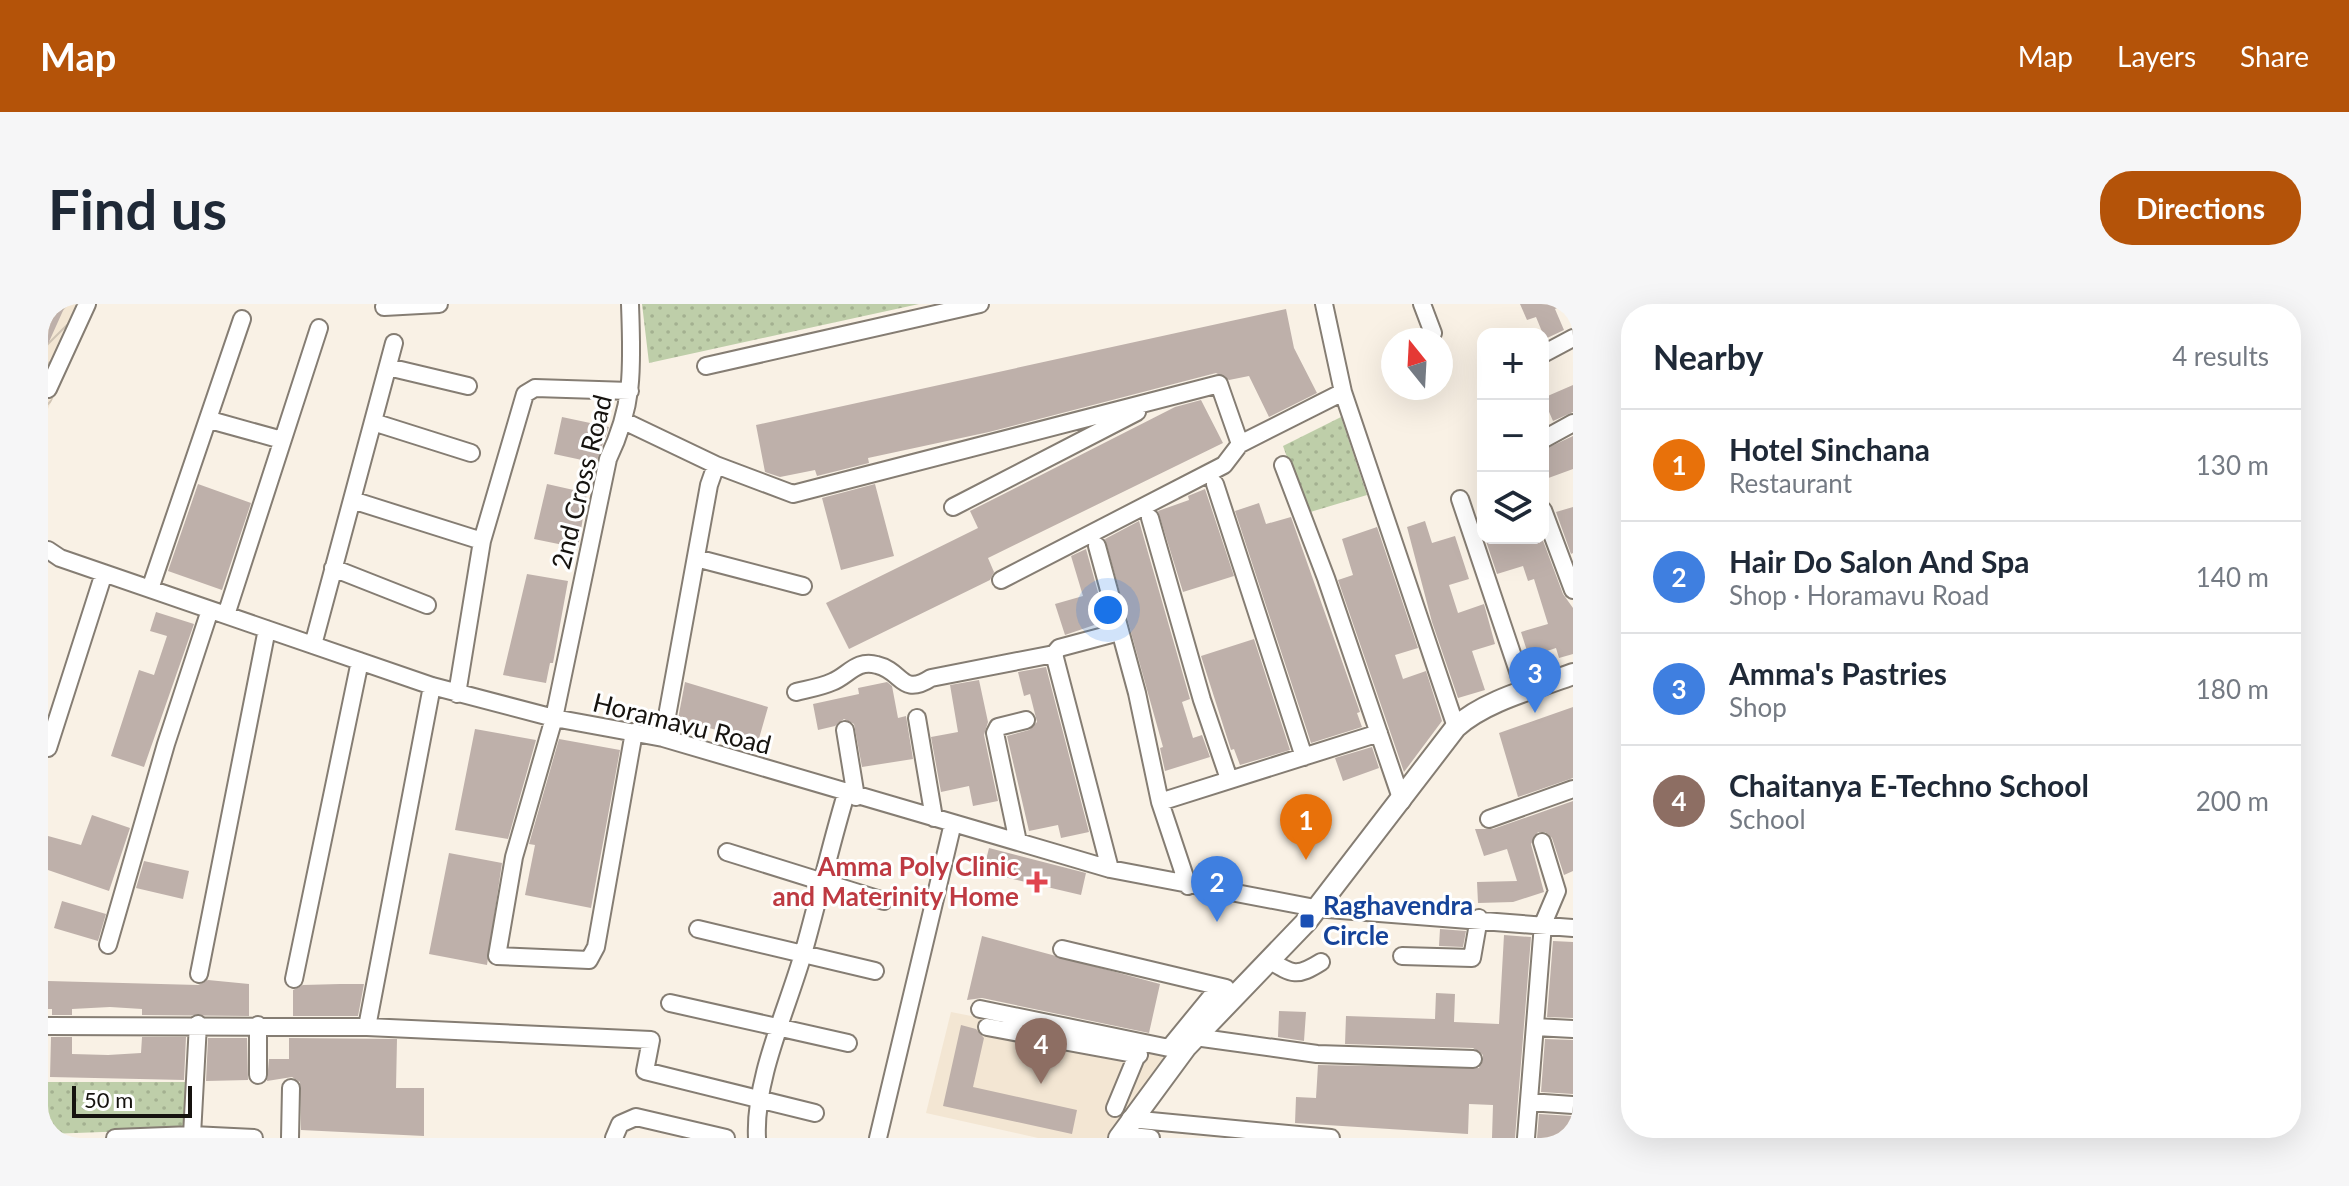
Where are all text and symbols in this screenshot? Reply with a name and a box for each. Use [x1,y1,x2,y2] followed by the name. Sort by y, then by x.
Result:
[40,33,116,79] text: Map
[2018,39,2073,73] text: Map
[2117,39,2196,73] text: Layers
[2240,39,2309,73] text: Share
[2100,171,2301,245] button: Directions
[48,175,227,242] text: Find us
[1381,328,1453,400] north arrow
[1477,328,1549,544] map controls
[1477,328,1549,400] button: +
[1653,336,1764,377] text: Nearby
[2172,340,2269,372] text: 4 results
[544,391,618,572] street label: 2nd Cross Road
[1477,400,1549,472] button: −
[1729,431,1930,467] text: Hotel Sinchana
[1671,449,1687,481] text: 1
[2196,449,2269,481] text: 130 m
[1729,467,1852,499] text: Restaurant
[1477,472,1549,544] button: layers
[1729,543,2029,579] text: Hair Do Salon And Spa
[1671,561,1687,593] text: 2
[2196,561,2269,593] text: 140 m
[1729,579,1989,611] text: Shop · Horamavu Road
[1088,590,1128,630] your location
[1509,647,1561,713] pin: 3
[1729,655,1947,691] text: Amma's Pastries
[1671,673,1687,705] text: 3
[2196,673,2269,705] text: 180 m
[590,685,775,761] street label: Horamavu Road
[1729,691,1787,723] text: Shop
[1729,767,2089,803] text: Chaitanya E-Techno School
[1671,785,1687,817] text: 4
[2196,785,2269,817] text: 200 m
[1280,794,1332,860] pin: 1
[1729,803,1806,835] text: School
[773,850,1019,912] place label: Amma Poly Clinic and Materinity Home
[1191,856,1243,922] pin: 2
[1026,871,1048,893] marker: Amma Poly Clinic and Materinity Home
[1323,889,1473,951] place label: Raghavendra Circle
[1298,912,1316,930] marker: Raghavendra Circle
[1015,1018,1067,1084] pin: 4
[72,1082,192,1118] scale bar
[84,1086,133,1113] text: 50 m

